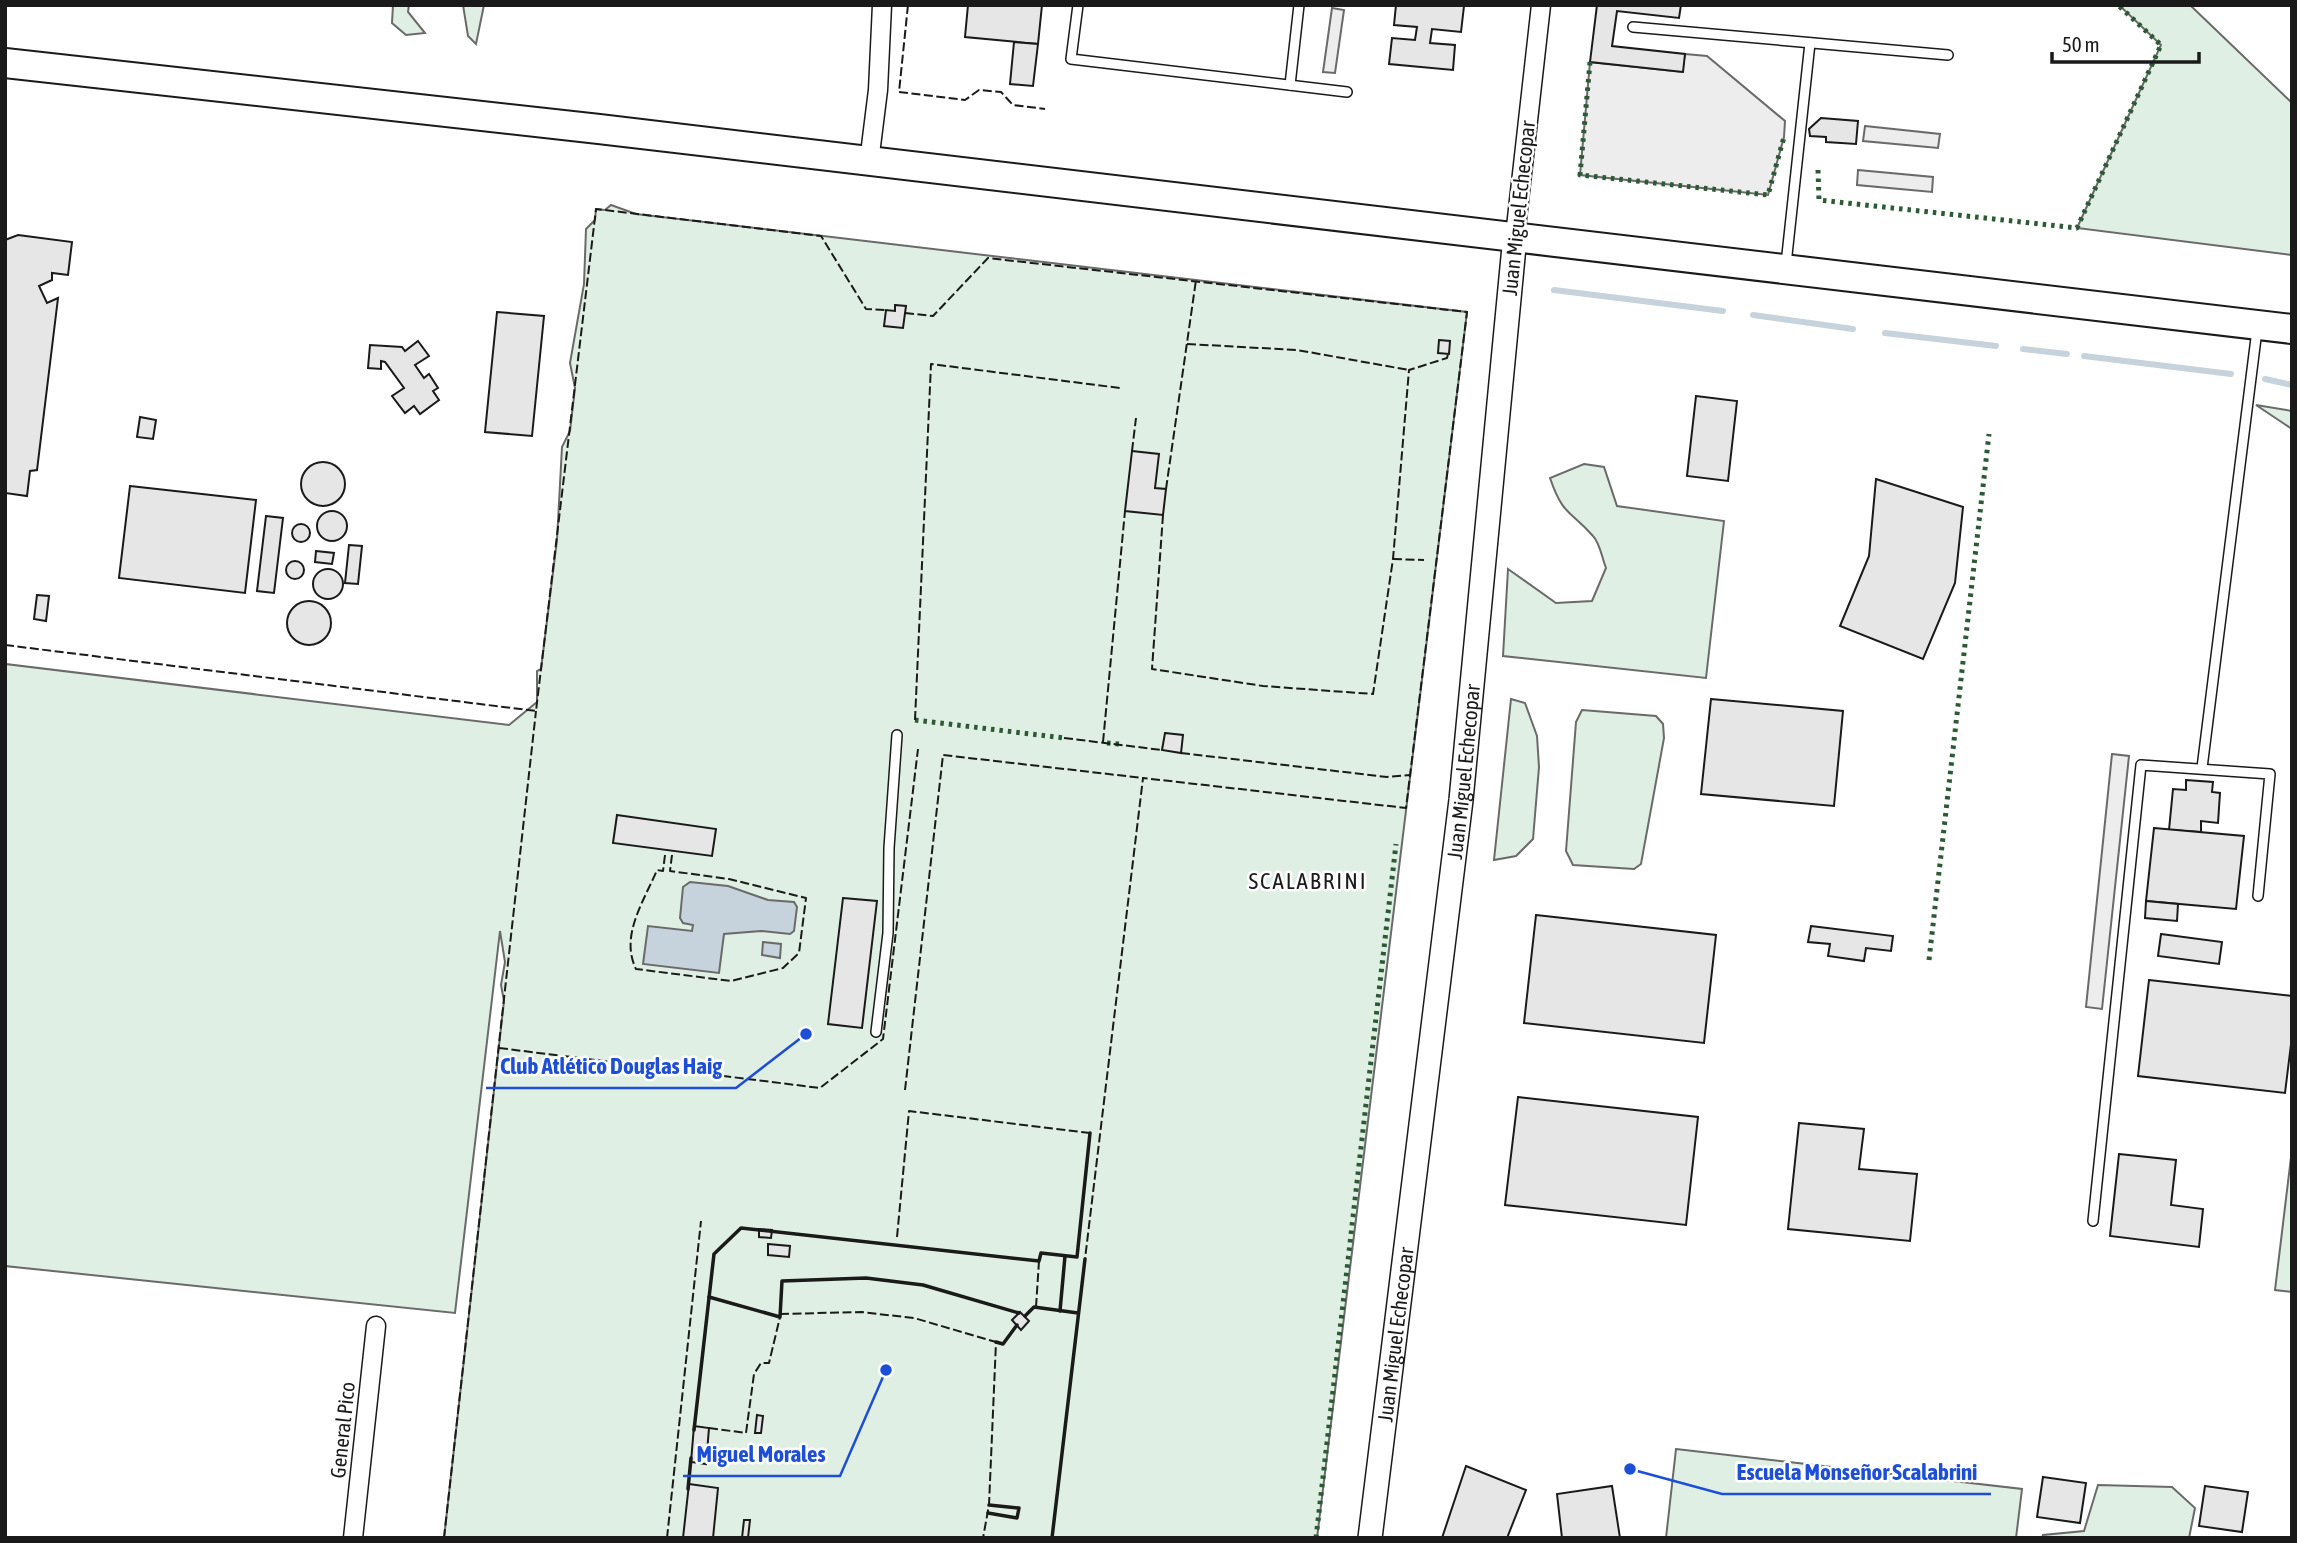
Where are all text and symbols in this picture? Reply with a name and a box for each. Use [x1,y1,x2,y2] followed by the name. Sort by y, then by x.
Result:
[2052,21,2199,65] scale bar
[2062,32,2100,56] text: 50 m
[1497,119,1539,297] street label: Juan Miguel Echecopar
[1442,682,1484,861] street label: Juan Miguel Echecopar
[1248,868,1368,894] district label: SCALABRINI
[486,1044,736,1088] callout: Club Atlético Douglas Haig
[500,1053,722,1079] text: Club Atlético Douglas Haig
[1372,1245,1418,1423] street label: Juan Miguel Echecopar
[325,1381,359,1479] street label: General Pico
[683,1432,840,1476] callout: Miguel Morales
[696,1441,826,1467] text: Miguel Morales
[1722,1450,1991,1494] callout: Escuela Monseñor Scalabrini
[1737,1459,1977,1485] text: Escuela Monseñor Scalabrini

